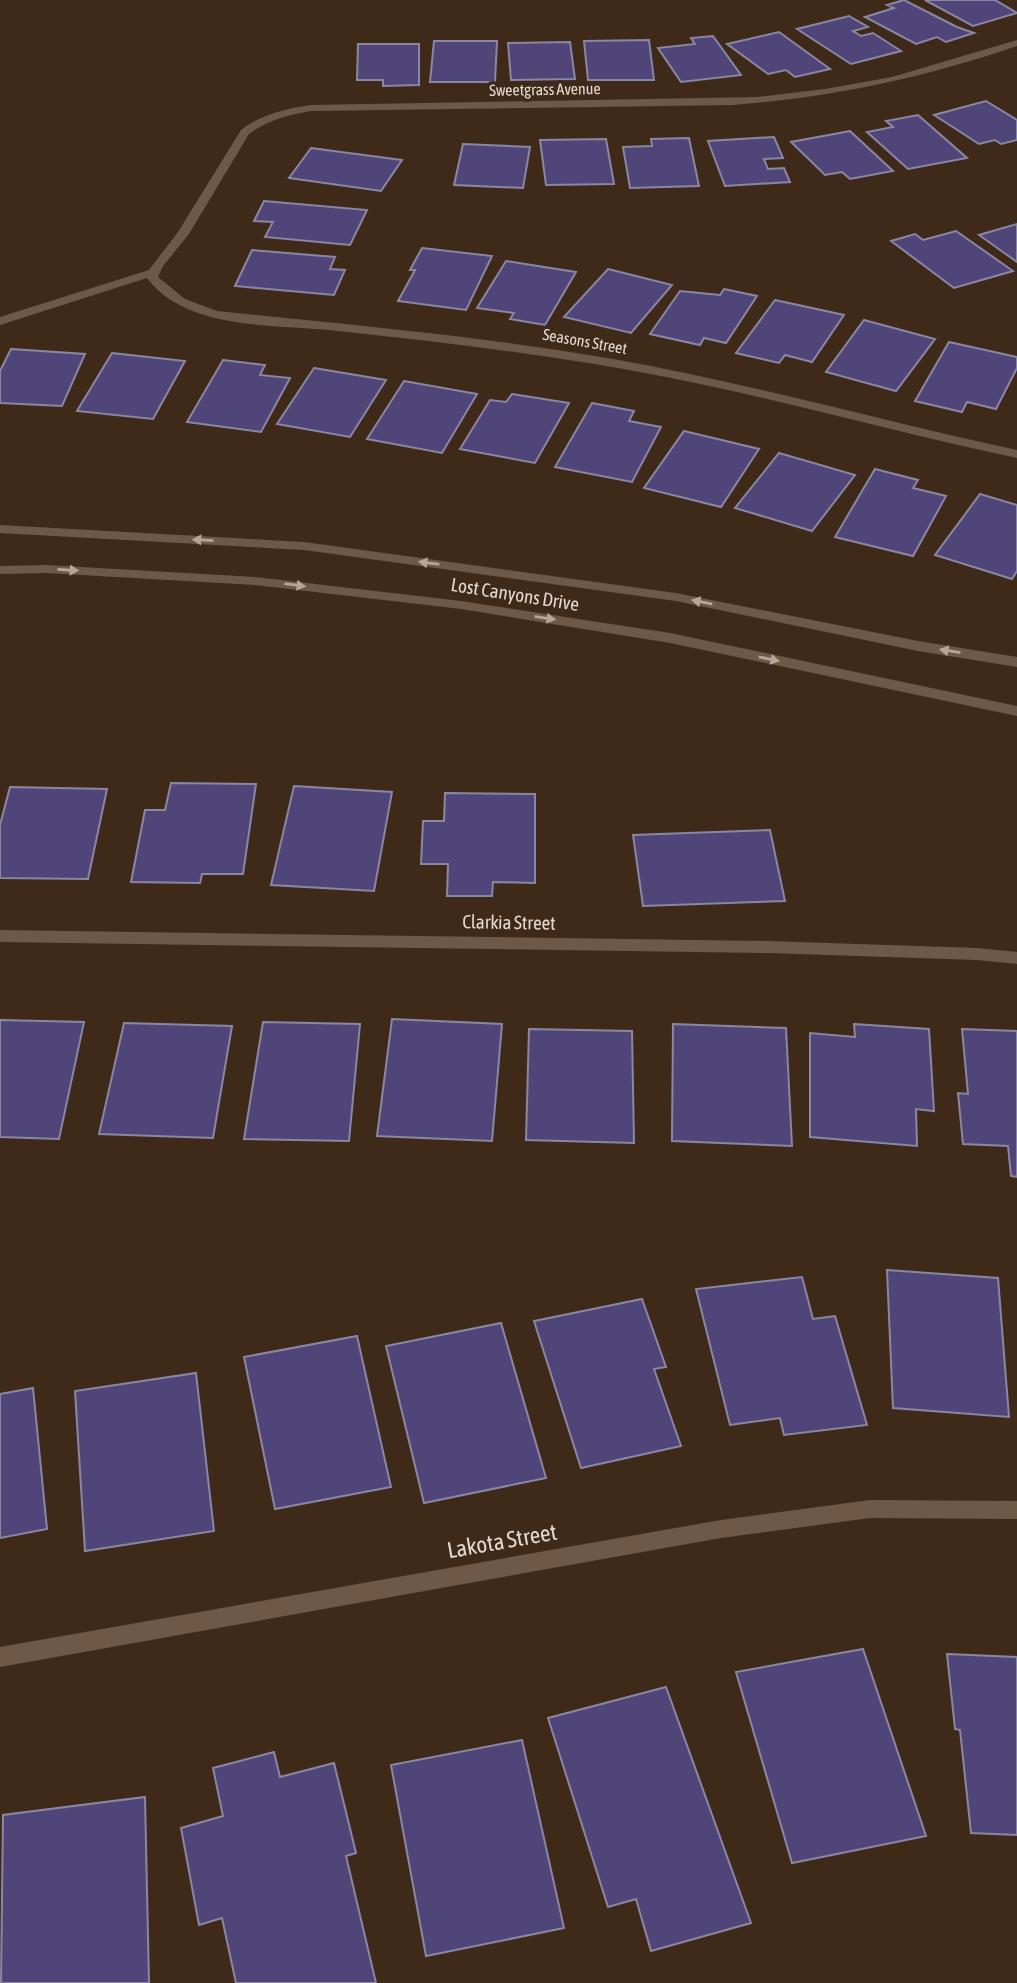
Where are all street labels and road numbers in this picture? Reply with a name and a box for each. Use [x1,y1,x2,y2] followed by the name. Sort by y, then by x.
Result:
[489,79,601,100] street label: Sweetgrass Avenue
[541,325,629,357] street label: Seasons Street
[449,573,581,615] street label: Lost Canyons Drive
[462,910,556,934] street label: Clarkia Street
[445,1519,559,1563] street label: Lakota Street

